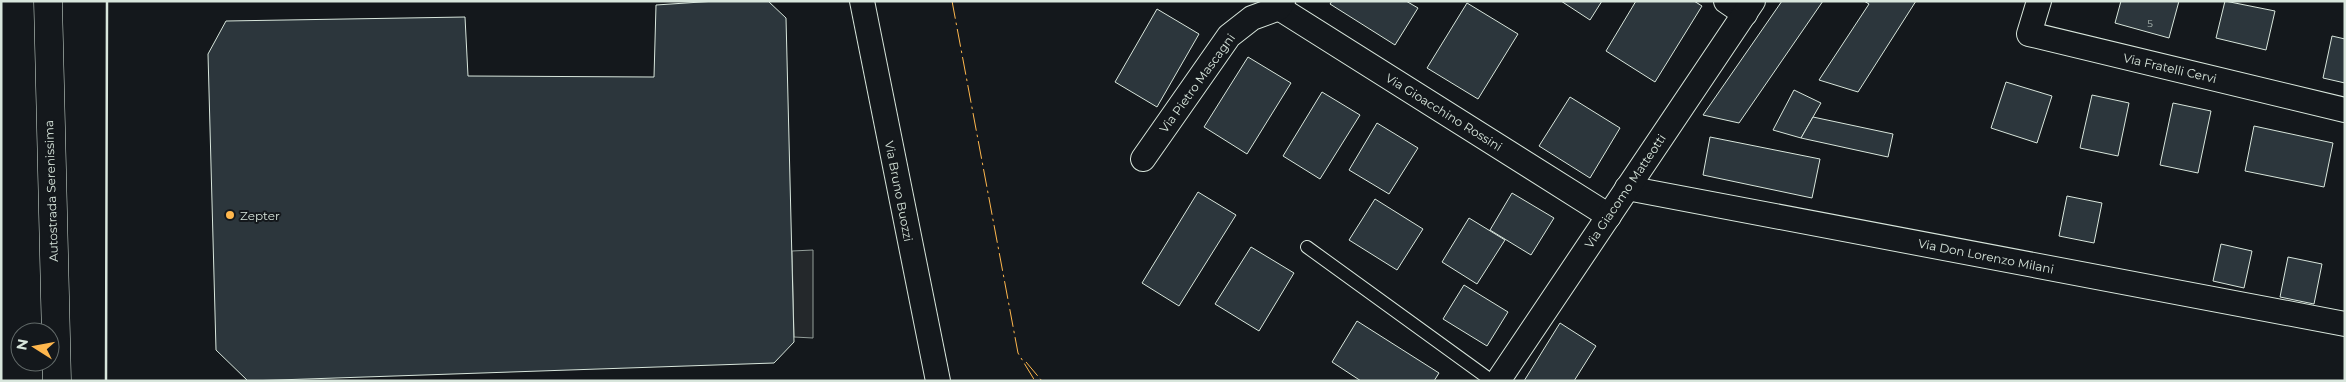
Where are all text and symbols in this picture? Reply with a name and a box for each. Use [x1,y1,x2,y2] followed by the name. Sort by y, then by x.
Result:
[2147,17,2153,30] house number: 5
[1156,31,1238,135] street label: Via Pietro Mascagni
[2122,50,2218,86] street label: Via Fratelli Cervi
[1383,70,1505,154] street label: Via Gioacchino Rossini
[41,120,61,262] street label: Autostrada Serenissima
[1581,131,1669,251] street label: Via Giacomo Matteotti
[882,139,916,243] street label: Via Bruno Buozzi
[240,208,280,223] place label: Zepter
[224,209,236,221] marker: Zepter
[1917,235,2055,277] street label: Via Don Lorenzo Milani
[10,322,60,372] north arrow
[12,337,32,352] text: N

